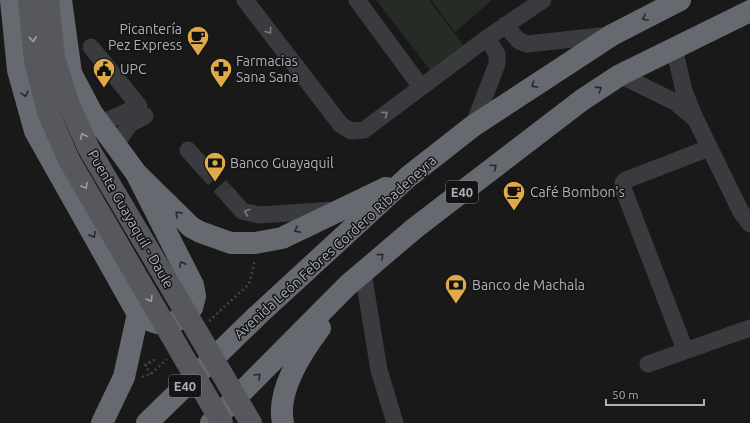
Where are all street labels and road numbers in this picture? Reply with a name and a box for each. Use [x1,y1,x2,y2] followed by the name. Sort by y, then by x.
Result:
[85,147,177,291] street label: Puente Guayaquil - Daule
[231,152,439,342] street label: Avenida León Febres Cordero Ribadeneyra
[446,181,478,203] road number: E40
[169,375,201,397] road number: E40

